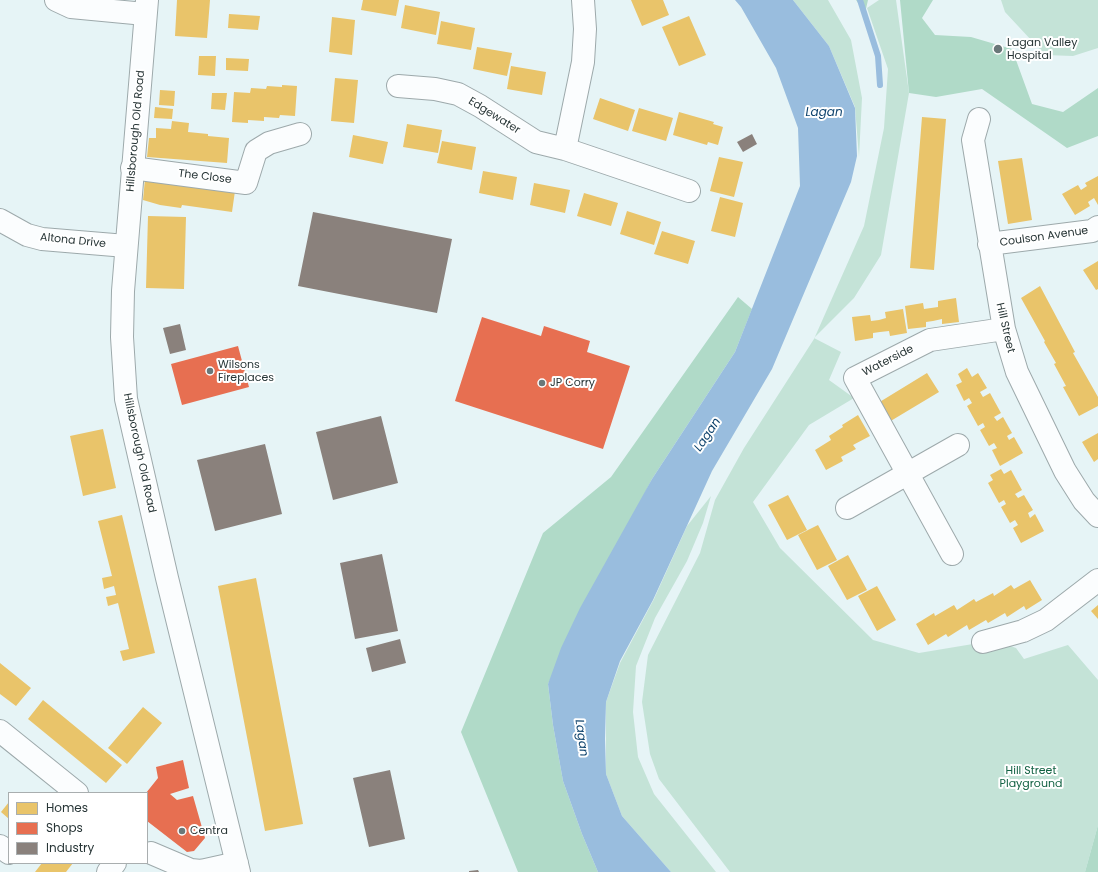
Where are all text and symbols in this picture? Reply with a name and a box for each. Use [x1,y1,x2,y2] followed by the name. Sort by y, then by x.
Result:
[1007,36,1077,62] place label: Lagan Valley Hospital
[992,43,1004,55] marker: Lagan Valley Hospital
[124,70,148,192] street label: Hillsborough Old Road
[466,95,522,137] street label: Edgewater
[805,106,843,120] water label: Lagan
[178,167,232,187] street label: The Close
[999,224,1089,250] street label: Coulson Avenue
[39,231,107,251] street label: Altona Drive
[993,302,1017,354] street label: Hill Street
[860,342,916,380] street label: Waterside
[218,358,274,384] place label: Wilsons Fireplaces
[205,366,215,376] marker: Wilsons Fireplaces
[550,376,595,390] place label: JP Corry
[537,378,547,388] marker: JP Corry
[120,392,158,514] street label: Hillsborough Old Road
[692,416,724,454] water label: Lagan
[571,719,591,757] water label: Lagan
[1000,764,1062,790] park label: Hill Street Playground
[8,792,148,864] legend
[46,799,88,816] text: Homes
[46,819,83,836] text: Shops
[190,824,228,838] place label: Centra
[177,826,187,836] marker: Centra
[46,839,94,856] text: Industry

